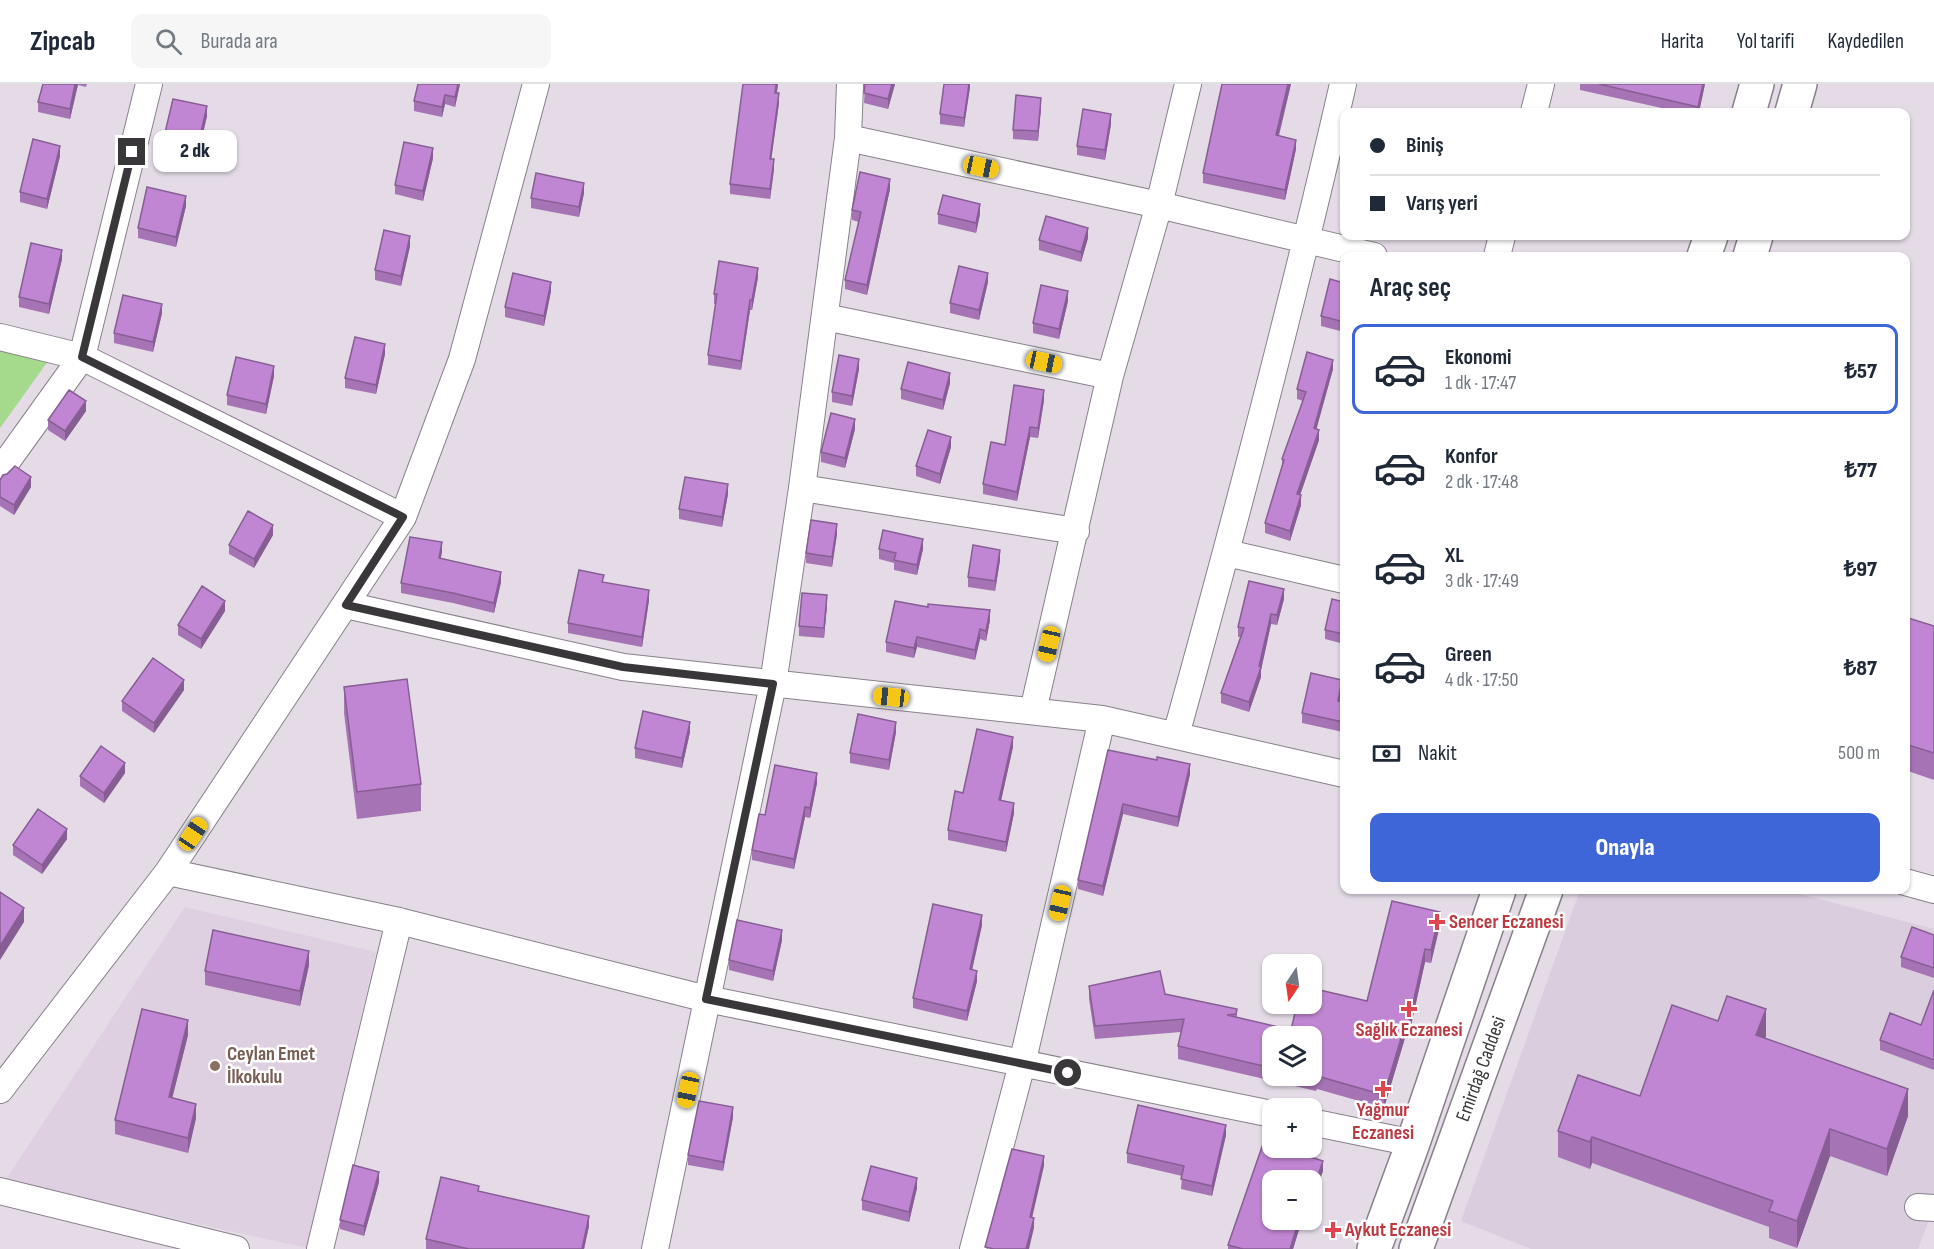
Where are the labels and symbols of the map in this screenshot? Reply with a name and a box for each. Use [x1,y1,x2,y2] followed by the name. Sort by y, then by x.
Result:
[153,131,237,173] callout: 2 dk
[118,138,145,165] route end
[962,154,1000,180] car
[1025,349,1063,375] car
[1036,624,1062,664] car
[872,686,910,708] car
[175,814,211,854] car
[1047,883,1073,923] car
[1449,910,1564,934] place label: Sencer Eczanesi
[1430,915,1444,929] marker: Sencer Eczanesi
[1262,954,1322,1014] north arrow
[1402,1002,1416,1016] marker: Sağlık Eczanesi
[1451,1013,1511,1125] street label: Emirdağ Caddesi
[1355,1018,1463,1042] place label: Sağlık Eczanesi
[227,1042,316,1089] place label: Ceylan Emet İlkokulu
[208,1059,222,1073] marker: Ceylan Emet İlkokulu
[1054,1059,1081,1086] route start
[675,1071,701,1109] car
[1376,1082,1390,1096] marker: Yağmur Eczanesi
[1352,1098,1414,1145] place label: Yağmur Eczanesi
[1344,1218,1451,1242] place label: Aykut Eczanesi
[1326,1223,1340,1237] marker: Aykut Eczanesi

